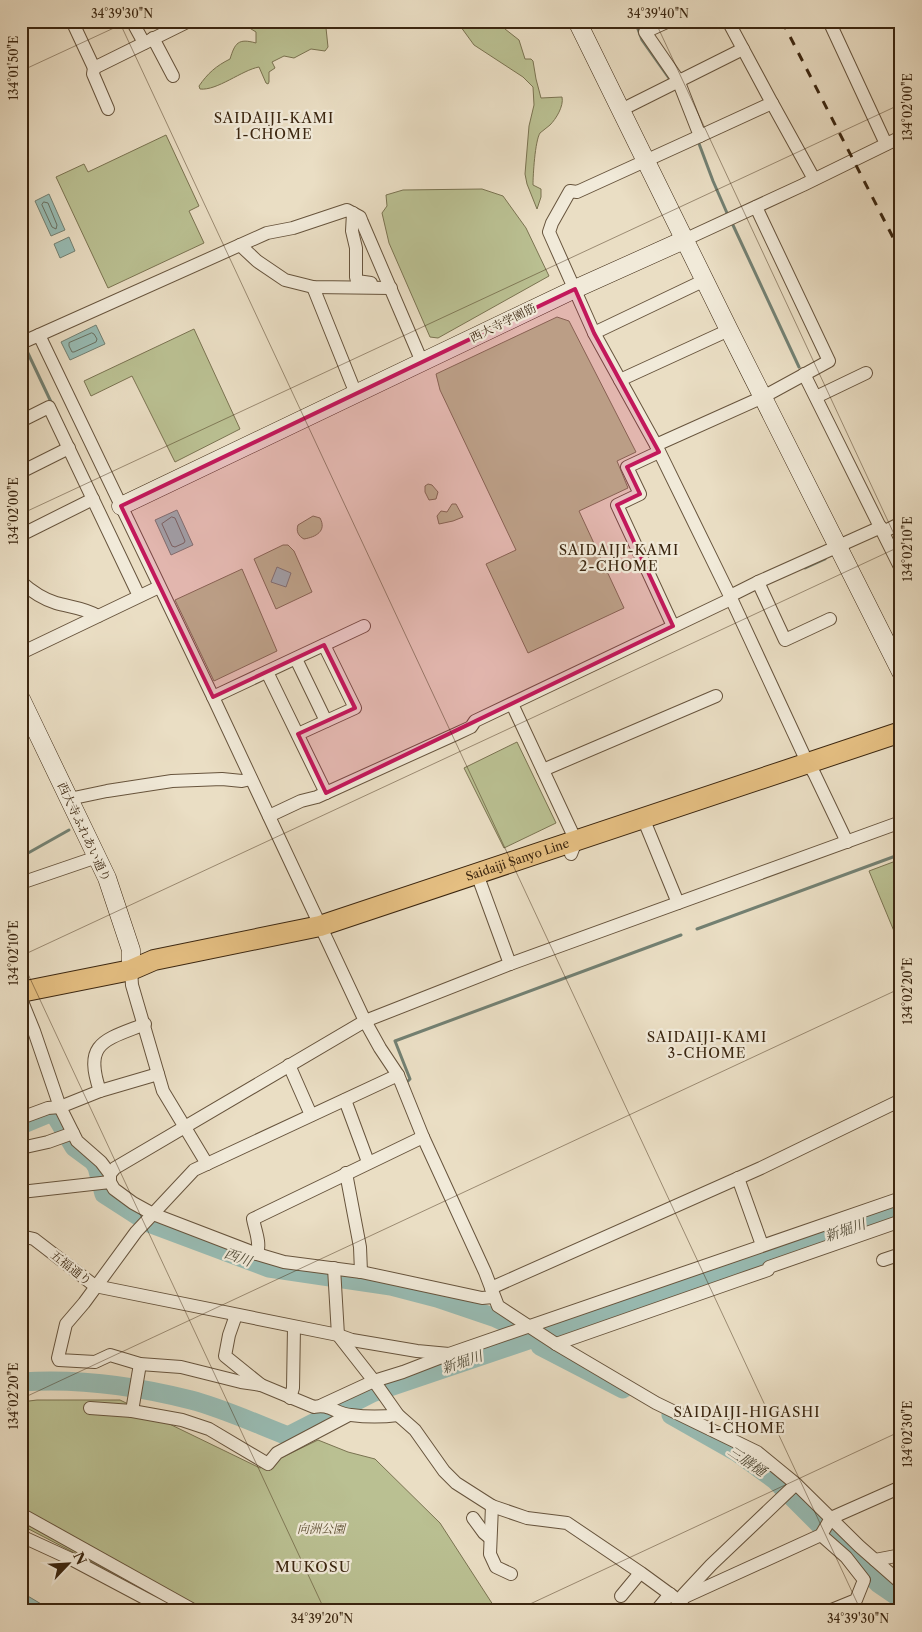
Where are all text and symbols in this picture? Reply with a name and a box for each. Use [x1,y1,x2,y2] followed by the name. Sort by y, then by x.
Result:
[91,6,153,21] text: 34°39'30"N
[627,6,689,21] text: 34°39'40"N
[6,36,21,100] text: 134°01'50"E
[900,73,915,141] text: 134°02'00"E
[214,109,334,143] district label: SAIDAIJI-KAMI 1-CHOME
[467,300,538,345] street label: 西大寺学園筋
[6,477,21,545] text: 134°02'00"E
[900,517,915,581] text: 134°02'10"E
[559,541,679,575] district label: SAIDAIJI-KAMI 2-CHOME
[55,780,114,884] street label: 西大寺ふれあい通り
[464,835,571,884] street label: Saidaiji Sanyo Line
[6,921,21,985] text: 134°02'10"E
[900,958,915,1024] text: 134°02'20"E
[647,1028,767,1062] district label: SAIDAIJI-KAMI 3-CHOME
[822,1214,870,1245] water label: 新堀川
[222,1244,256,1271] water label: 西川
[48,1247,95,1288] street label: 五福通り
[439,1346,487,1377] water label: 新堀川
[6,1363,21,1429] text: 134°02'20"E
[900,1401,915,1467] text: 134°02'30"E
[673,1403,821,1437] district label: SAIDAIJI-HIGASHI 1-CHOME
[725,1442,771,1481] water label: 三膳樋
[297,1521,347,1536] park label: 向洲公園
[42,1540,92,1590] north arrow
[69,1549,91,1568] text: N
[275,1557,351,1576] district label: MUKOSU
[291,1611,353,1626] text: 34°39'20"N
[827,1611,889,1626] text: 34°39'30"N

